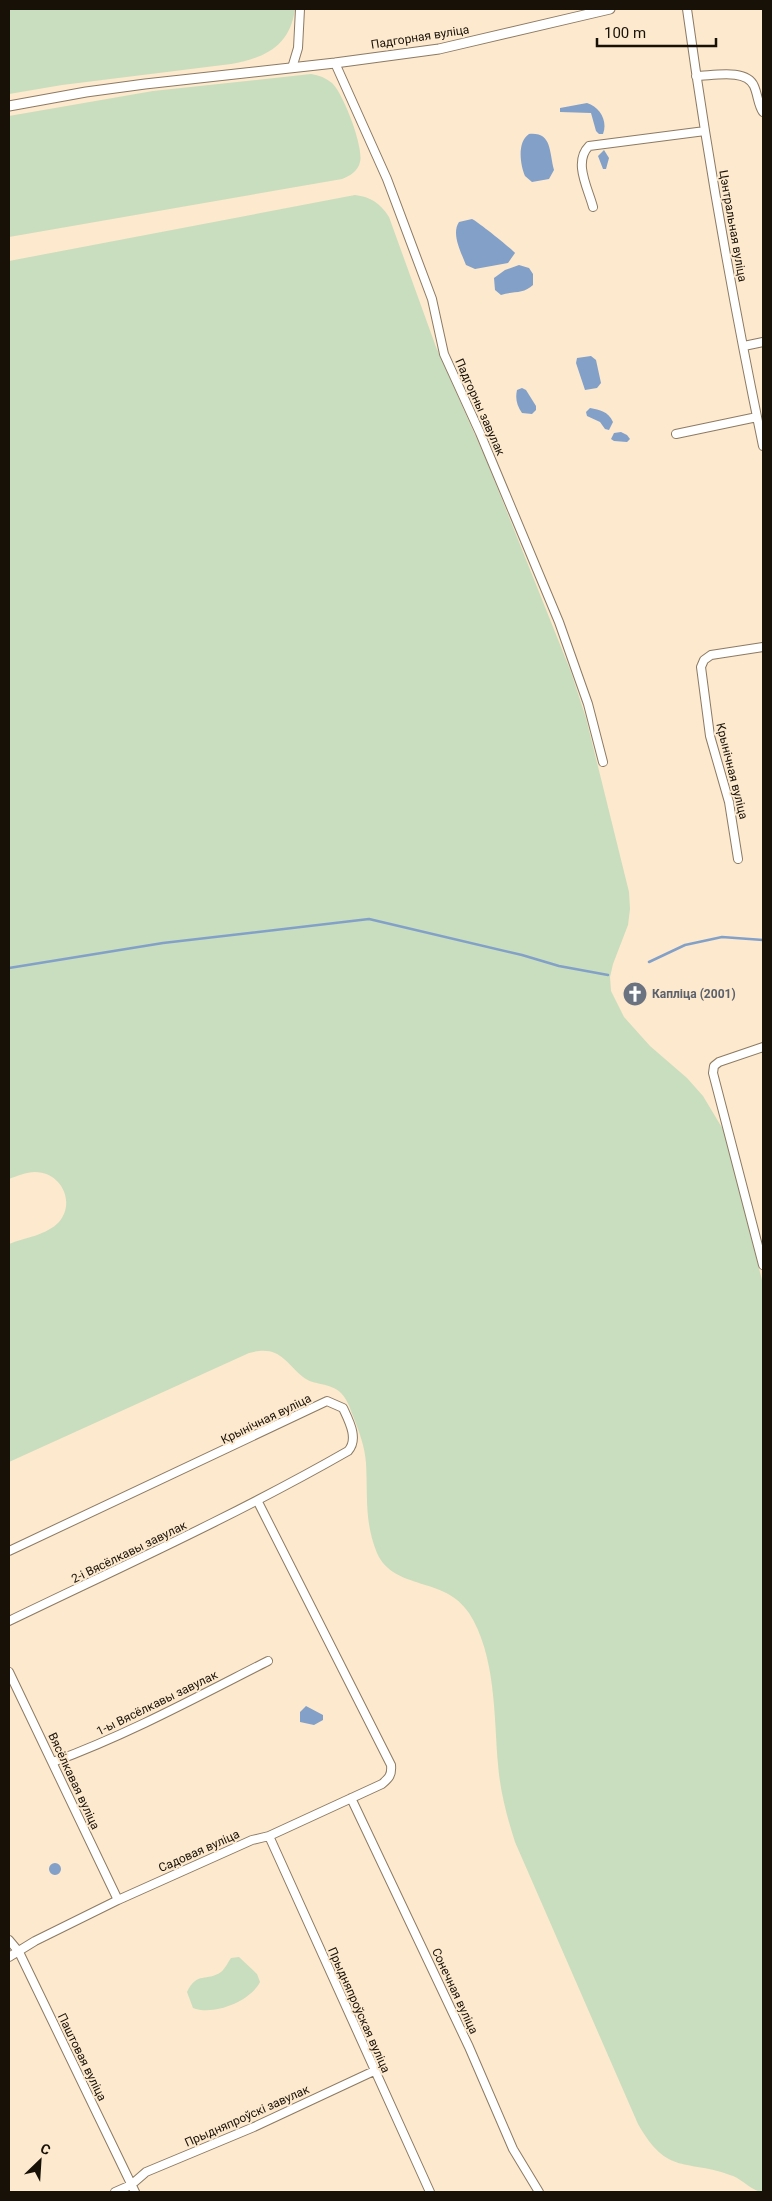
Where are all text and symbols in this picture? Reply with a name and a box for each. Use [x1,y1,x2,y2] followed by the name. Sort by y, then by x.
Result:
[597,15,716,47] scale bar
[370,22,470,52] street label: Падгорная вуліца
[604,24,646,42] text: 100 m
[716,169,750,283] street label: Цэнтральная вуліца
[452,356,508,458] street label: Падгорны завулак
[713,721,751,821] street label: Крынічная вуліца
[622,981,648,1007] church icon: Капліца (2001)
[652,987,736,1001] place label: Капліца (2001)
[219,1391,313,1447] street label: Крынічная вуліца
[69,1518,189,1586] street label: 2-і Вясёлкавы завулак
[94,1667,220,1738] street label: 1-ы Вясёлкавы завулак
[45,1730,103,1832] street label: Вясёлкавая вуліца
[156,1827,242,1875] street label: Садовая вуліца
[325,1945,393,2075] street label: Прыдняпроўская вуліца
[429,1946,481,2036] street label: Сонечная вуліца
[55,2011,109,2103] street label: Паштовая вуліца
[183,2082,312,2150] street label: Прыдняпроўскі завулак
[15,2136,65,2186] north arrow
[38,2140,53,2158] text: С

